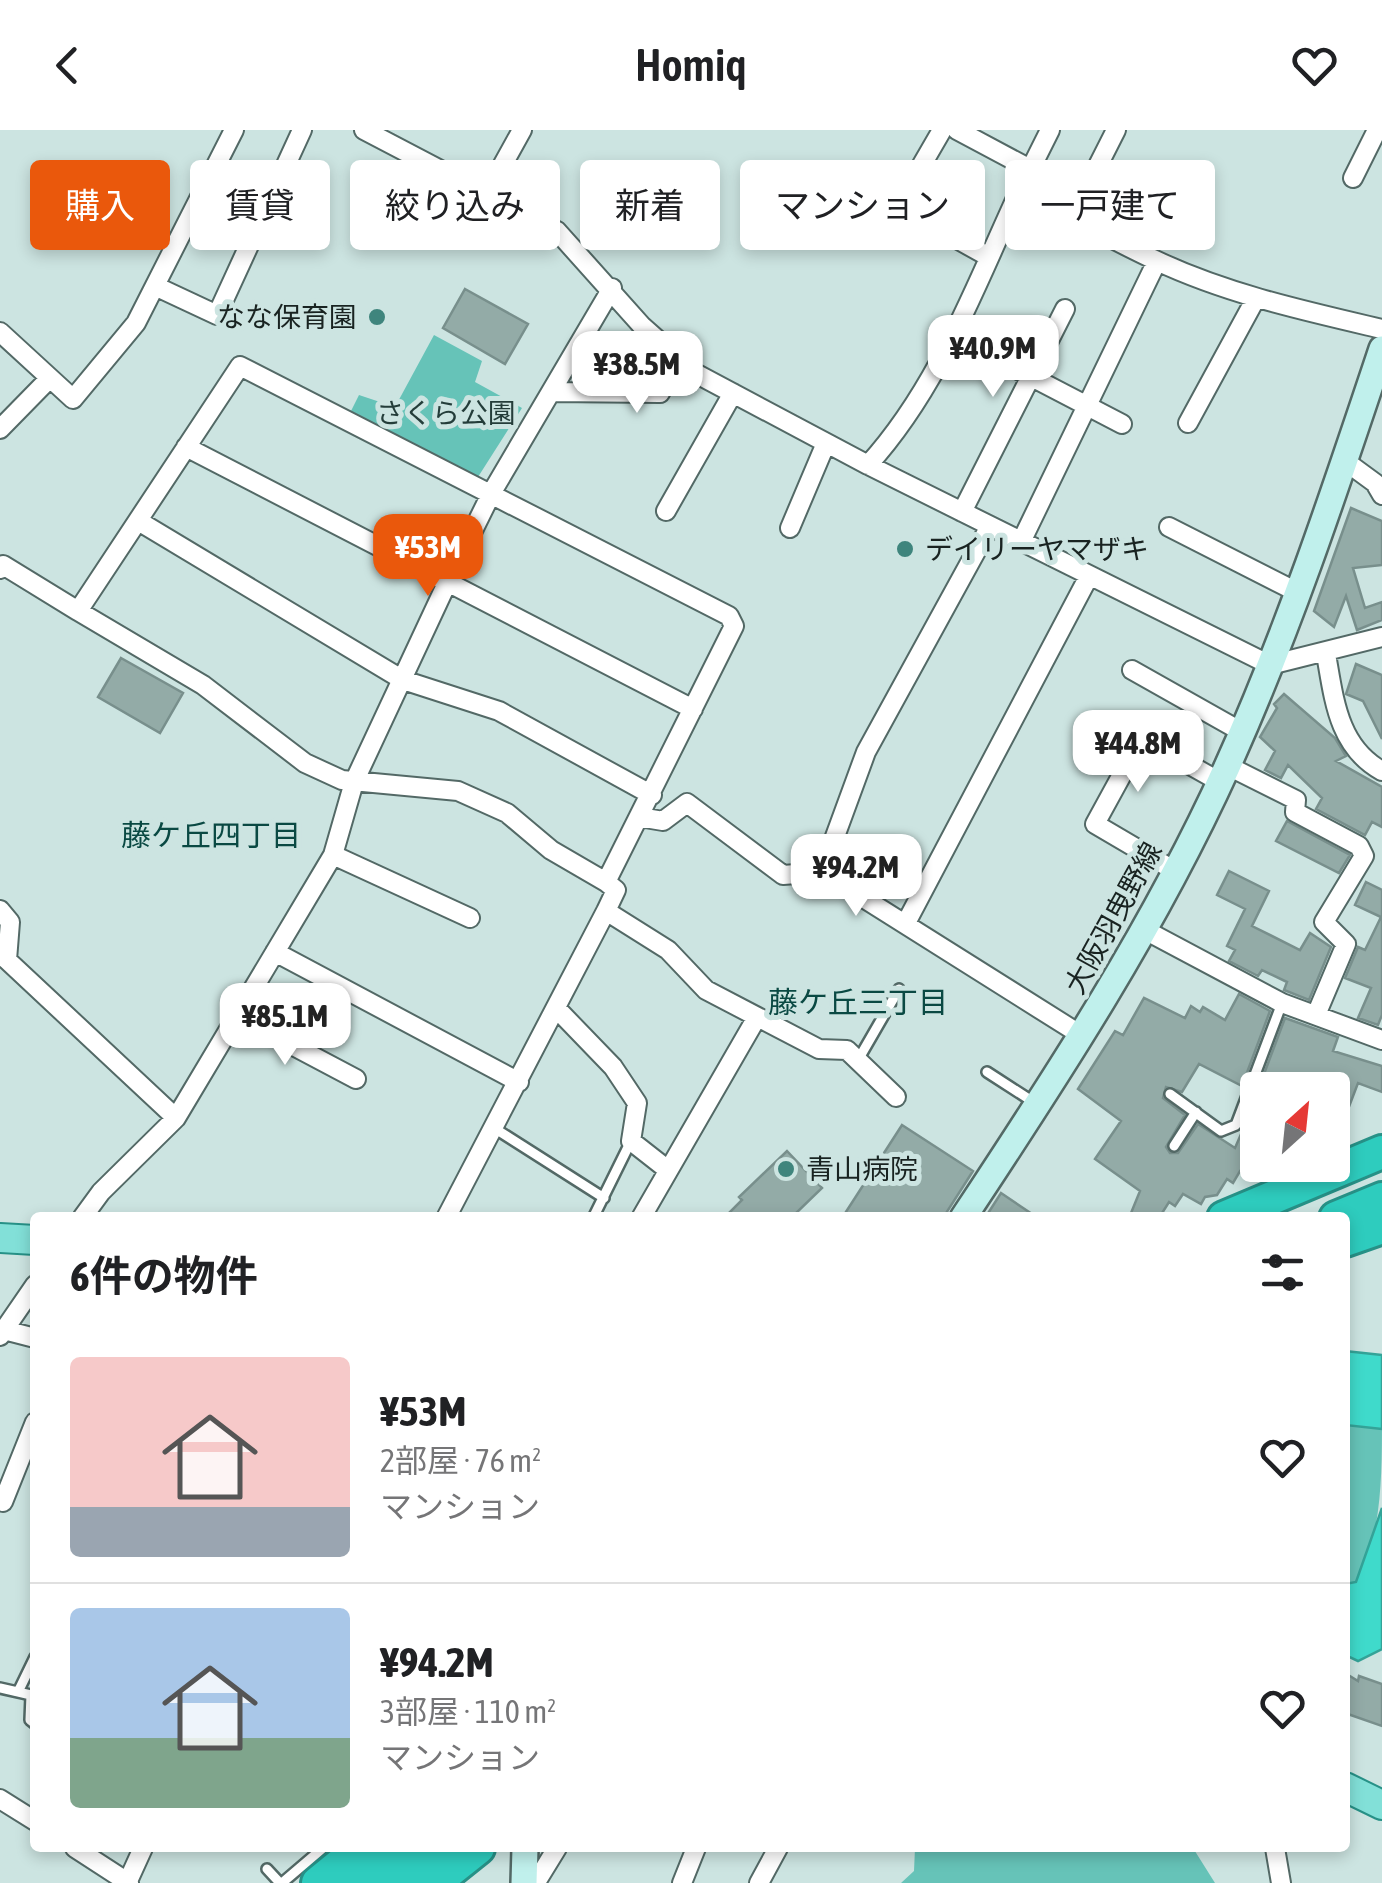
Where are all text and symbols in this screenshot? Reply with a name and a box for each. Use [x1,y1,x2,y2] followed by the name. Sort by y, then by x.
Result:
[40,38,95,93] icon: back
[1287,38,1342,93] icon: heart
[635,39,747,91] text: Homiq
[30,160,170,250] chip: 購入
[190,160,330,250] chip: 賃貸
[350,160,560,250] chip: 絞り込み
[580,160,720,250] chip: 新着
[740,160,985,250] chip: マンション
[1005,160,1215,250] chip: 一戸建て
[217,301,357,333] place label: なな保育園
[366,306,388,328] marker: なな保育園
[912,315,1074,400] pin: ¥40.9M
[950,329,1036,366] text: ¥40.9M
[556,331,718,416] pin: ¥38.5M
[594,345,680,382] text: ¥38.5M
[376,397,516,429] park label: さくら公園
[369,514,487,599] pin: ¥53M
[395,528,461,565] text: ¥53M
[925,533,1149,565] place label: デイリーヤマザキ
[894,538,916,560] marker: デイリーヤマザキ
[1057,710,1219,795] pin: ¥44.8M
[1095,724,1181,761] text: ¥44.8M
[121,818,301,852] district label: 藤ケ丘四丁目
[775,834,937,919] pin: ¥94.2M
[1058,837,1168,999] street label: 大阪羽曳野線
[813,848,899,885] text: ¥94.2M
[204,983,366,1068] pin: ¥85.1M
[768,985,948,1019] district label: 藤ケ丘三丁目
[242,997,328,1034] text: ¥85.1M
[1240,1072,1350,1182] north arrow
[1240,1072,1350,1182] map controls
[806,1153,918,1185] place label: 青山病院
[775,1158,797,1180] marker: 青山病院
[1255,1245,1310,1300] icon: filters
[70,1252,258,1300] text: 6件の物件
[380,1387,466,1435] text: ¥53M
[150,1397,270,1517] icon: home
[1255,1430,1310,1485] icon: heart
[380,1442,541,1479] text: 2部屋 · 76 m²
[380,1488,540,1525] text: マンション
[380,1638,494,1686] text: ¥94.2M
[150,1648,270,1768] icon: home
[1255,1681,1310,1736] icon: heart
[380,1693,556,1730] text: 3部屋 · 110 m²
[380,1739,540,1776] text: マンション

